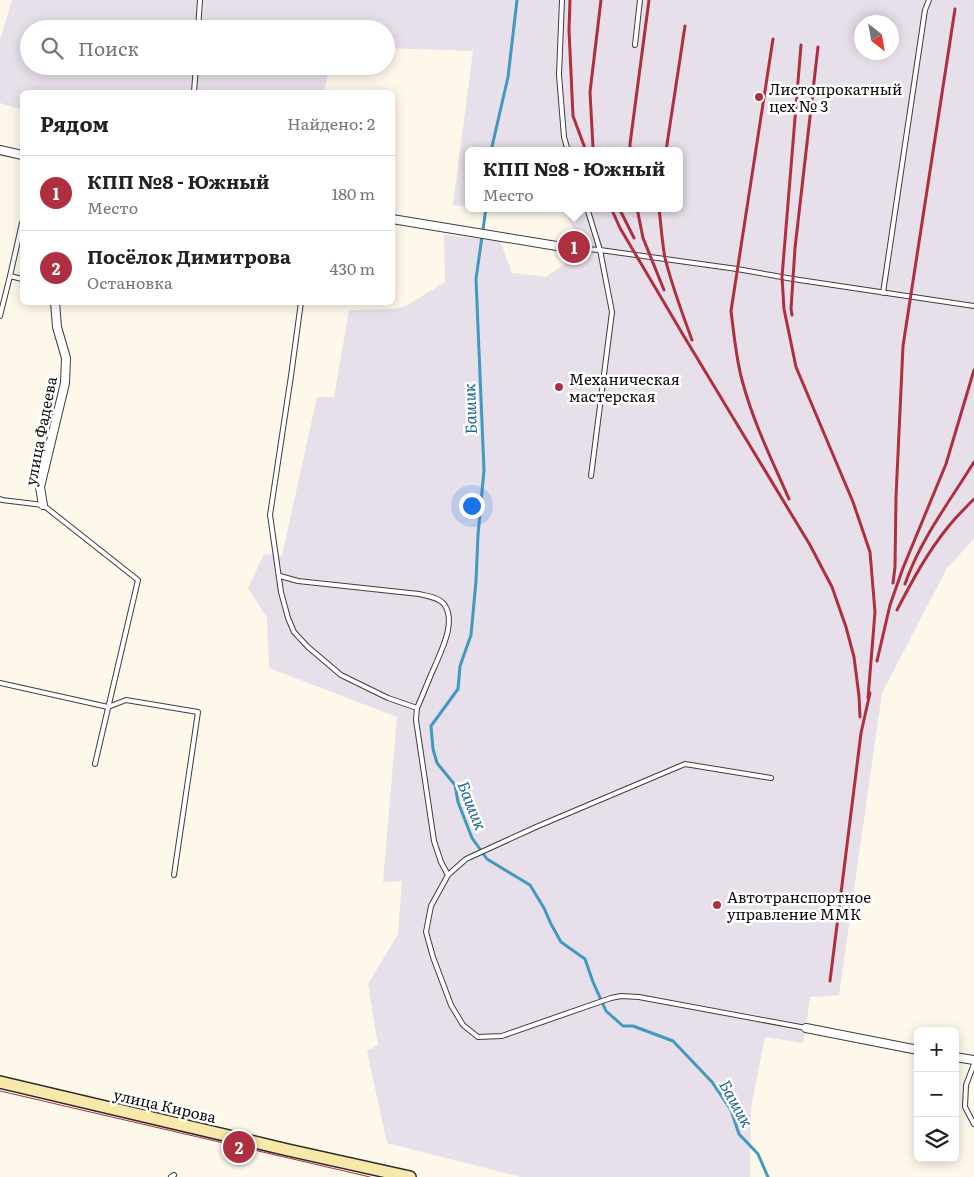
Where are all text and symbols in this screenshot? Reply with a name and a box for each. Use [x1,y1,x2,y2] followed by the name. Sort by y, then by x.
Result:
[854,15,899,60] north arrow
[20,20,395,75] search box
[38,34,66,62] icon: search
[78,34,139,62] text: Поиск
[769,77,902,117] place label: Листопрокатный цех № 3
[753,91,765,103] marker: Листопрокатный цех № 3
[40,107,109,138] text: Рядом
[287,111,375,135] text: Найдено: 2
[465,147,683,212] popup
[483,154,665,182] text: КПП №8 - Южный
[87,167,270,195] text: КПП №8 - Южный
[53,181,59,205] text: 1
[332,181,375,205] text: 180 m
[483,182,534,206] text: Место
[87,195,138,219] text: Место
[558,228,590,266] pin: 1
[87,242,291,270] text: Посёлок Димитрова
[52,256,60,280] text: 2
[330,256,375,280] text: 430 m
[87,270,173,294] text: Остановка
[569,367,680,407] place label: Механическая мастерская
[18,374,62,488] street label: улица Фадеева
[553,381,565,393] marker: Механическая мастерская
[456,383,482,435] water label: Башик
[459,493,485,519] your location
[452,777,494,833] water label: Башик
[727,885,871,925] place label: Автотранспортное управление ММК
[711,899,723,911] marker: Автотранспортное управление ММК
[914,1027,959,1162] map controls
[914,1027,959,1072] button: +
[914,1072,959,1117] button: −
[714,1075,760,1131] water label: Башик
[111,1082,219,1128] street label: улица Кирова
[914,1117,959,1162] button: layers
[223,1128,255,1166] pin: 2

